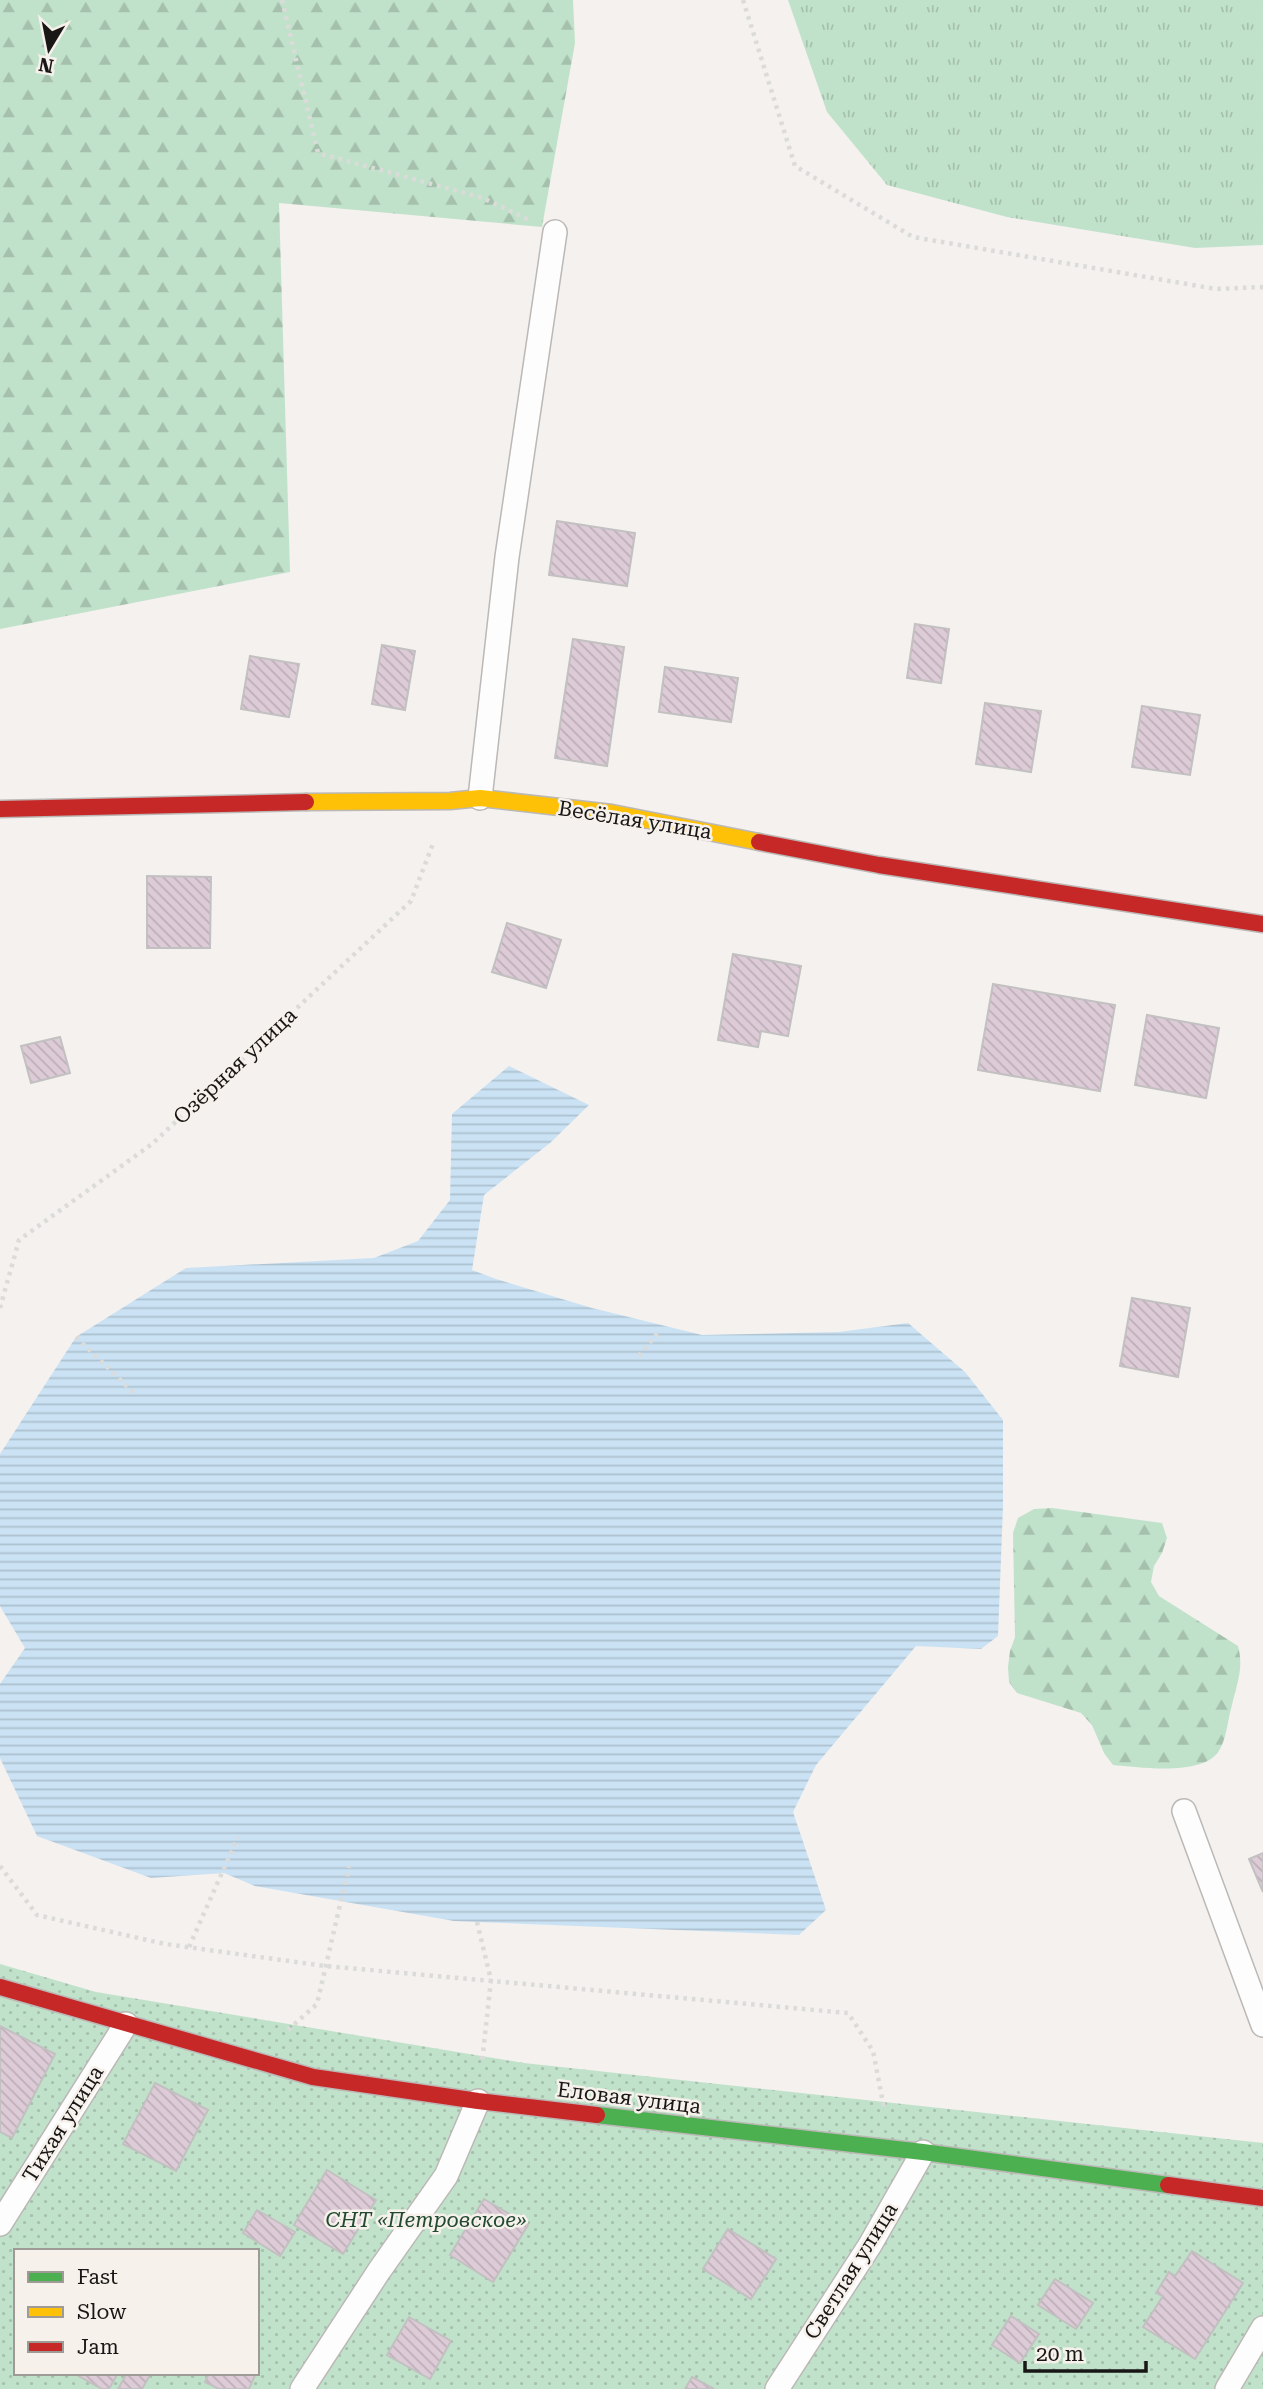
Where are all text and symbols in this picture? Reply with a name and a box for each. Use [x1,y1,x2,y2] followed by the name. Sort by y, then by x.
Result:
[14,14,84,84] north arrow
[37,53,55,78] text: N
[556,796,714,844] street label: Весёлая улица
[169,1003,302,1129] street label: Озёрная улица
[18,2061,109,2187] street label: Тихая улица
[556,2077,703,2119] street label: Еловая улица
[799,2198,903,2344] street label: Светлая улица
[326,2208,526,2232] park label: СНТ «Петровское»
[14,2249,259,2375] legend
[77,2265,118,2289] text: Fast
[77,2300,127,2324] text: Slow
[1025,2330,1146,2374] scale bar
[77,2335,119,2359] text: Jam
[1036,2342,1084,2366] text: 20 m

